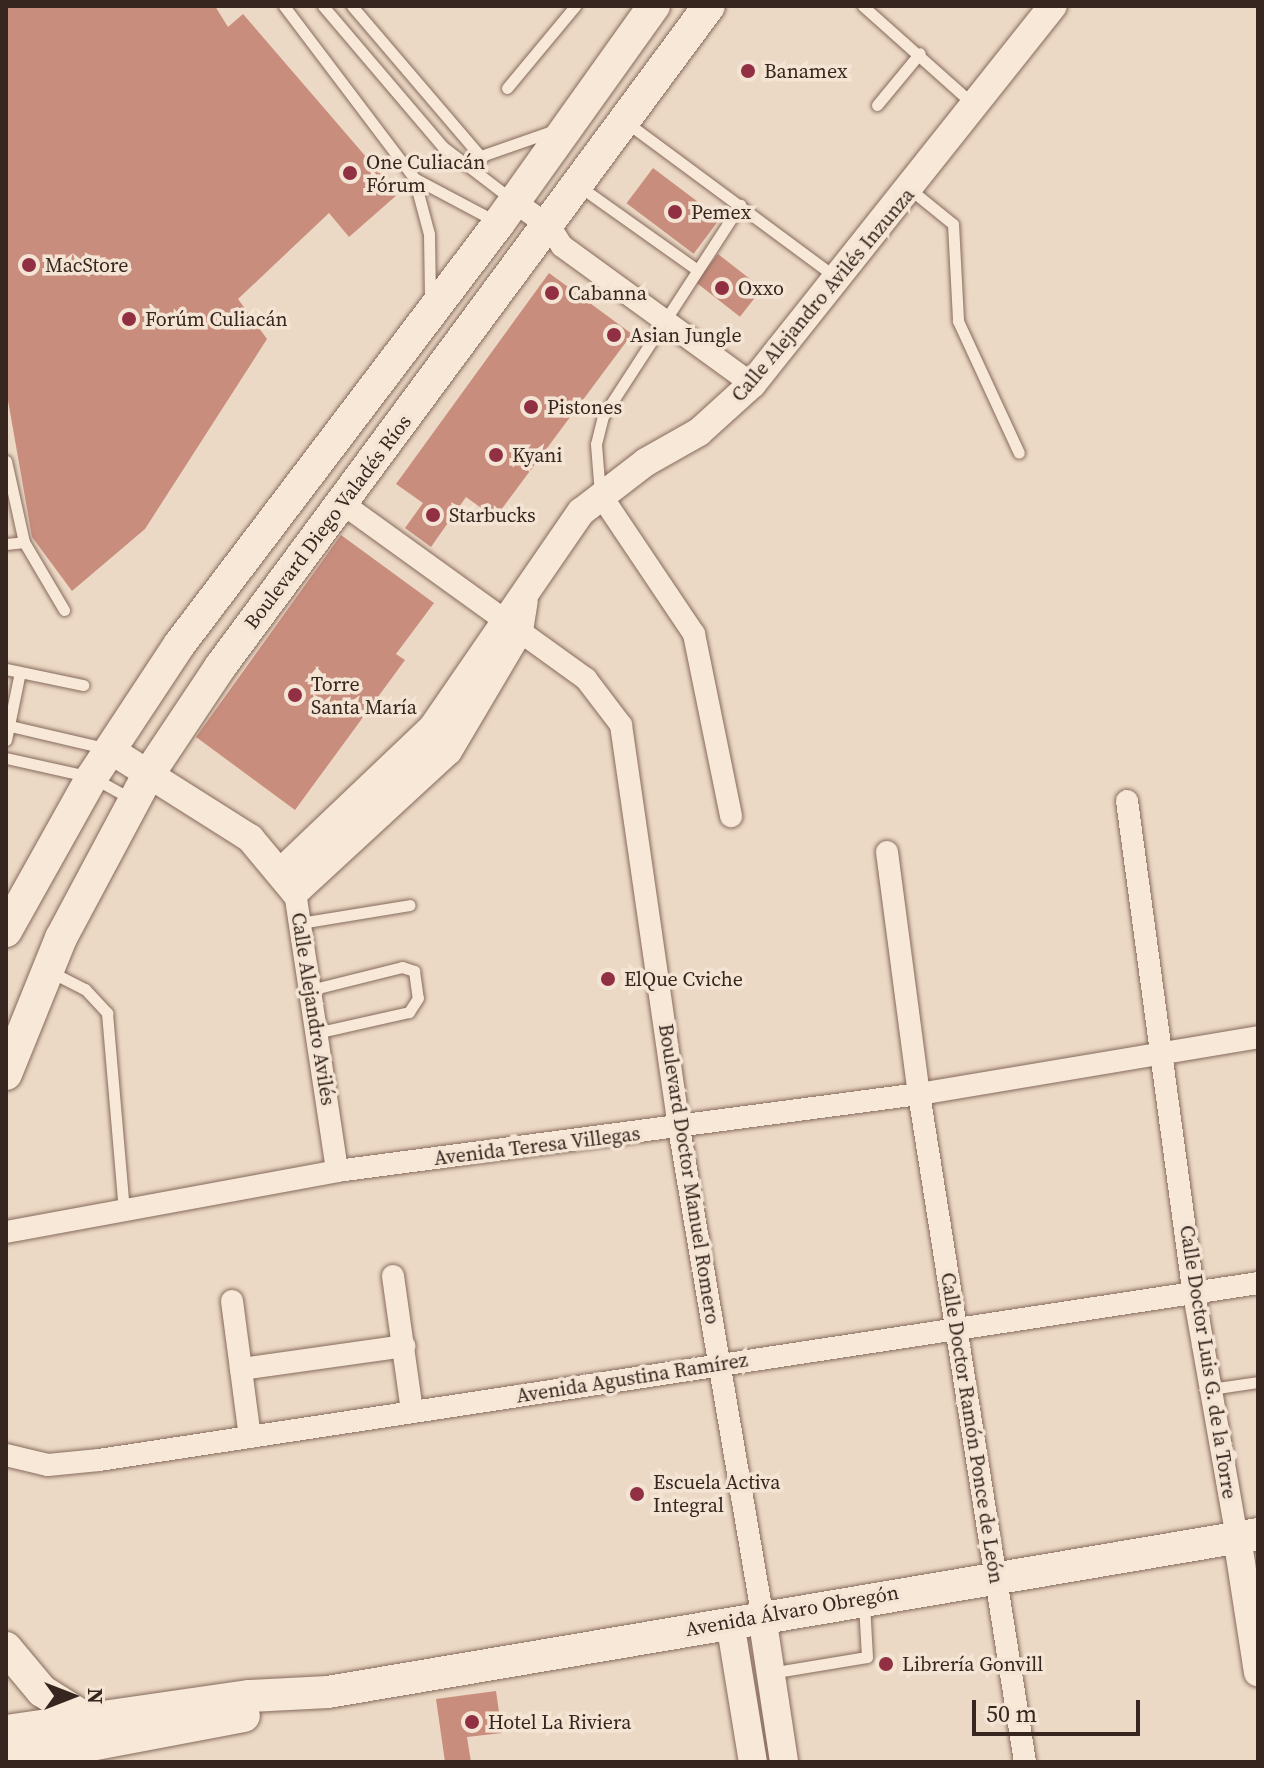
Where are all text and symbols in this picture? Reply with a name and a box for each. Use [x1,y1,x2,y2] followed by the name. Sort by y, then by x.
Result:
[764,59,848,83] place label: Banamex
[739,62,757,80] marker: Banamex
[366,150,485,197] place label: One Culiacán Fórum
[341,164,359,182] marker: One Culiacán Fórum
[727,183,919,407] street label: Calle Alejandro Avilés Inzunza
[691,200,751,224] place label: Pemex
[666,203,684,221] marker: Pemex
[45,253,129,277] place label: MacStore
[20,256,38,274] marker: MacStore
[738,276,784,300] place label: Oxxo
[713,279,731,297] marker: Oxxo
[568,281,647,305] place label: Cabanna
[543,284,561,302] marker: Cabanna
[145,307,288,331] place label: Forúm Culiacán
[120,310,138,328] marker: Forúm Culiacán
[630,323,742,347] place label: Asian Jungle
[605,326,623,344] marker: Asian Jungle
[547,395,622,419] place label: Pistones
[522,398,540,416] marker: Pistones
[239,410,417,634] street label: Boulevard Diego Valadés Ríos
[512,443,562,467] place label: Kyani
[487,446,505,464] marker: Kyani
[449,503,536,527] place label: Starbucks
[424,506,442,524] marker: Starbucks
[311,672,417,719] place label: Torre Santa María
[286,686,304,704] marker: Torre Santa María
[286,911,340,1107] street label: Calle Alejandro Avilés
[624,967,743,991] place label: ElQue Cviche
[599,970,617,988] marker: ElQue Cviche
[653,1022,725,1326] street label: Boulevard Doctor Manuel Romero
[432,1121,642,1171] street label: Avenida Teresa Villegas
[1174,1223,1242,1501] street label: Calle Doctor Luis G. de la Torre
[936,1271,1008,1585] street label: Calle Doctor Ramón Ponce de León
[515,1348,749,1408] street label: Avenida Agustina Ramírez
[653,1470,780,1517] place label: Escuela Activa Integral
[628,1485,646,1503] marker: Escuela Activa Integral
[683,1580,901,1642] street label: Avenida Álvaro Obregón
[902,1652,1043,1676] place label: Librería Gonvill
[877,1655,895,1673] marker: Librería Gonvill
[32,1656,112,1736] north arrow
[976,1684,1144,1734] scale bar
[81,1688,111,1704] text: N
[986,1697,1037,1730] text: 50 m
[488,1710,631,1734] place label: Hotel La Riviera
[463,1713,481,1731] marker: Hotel La Riviera

